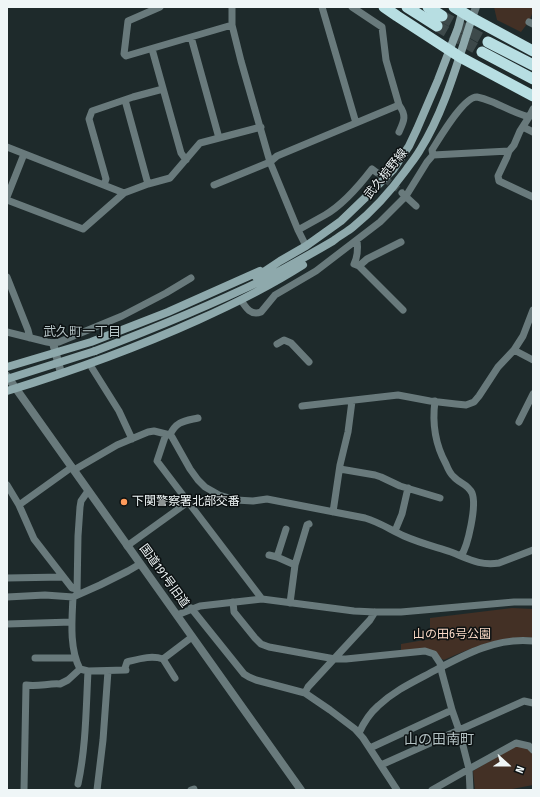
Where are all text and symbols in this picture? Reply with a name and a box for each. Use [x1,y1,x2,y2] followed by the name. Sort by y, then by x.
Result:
[362,146,410,202] street label: 武久椋野線
[43,324,121,340] district label: 武久町一丁目
[132,495,240,509] place label: 下関警察署北部交番
[119,497,129,507] marker: 下関警察署北部交番
[136,541,192,611] street label: 国道191号旧道
[413,628,491,642] park label: 山の田6号公園
[404,732,474,748] district label: 山の田南町
[488,745,528,785] north arrow
[512,764,527,775] text: N

